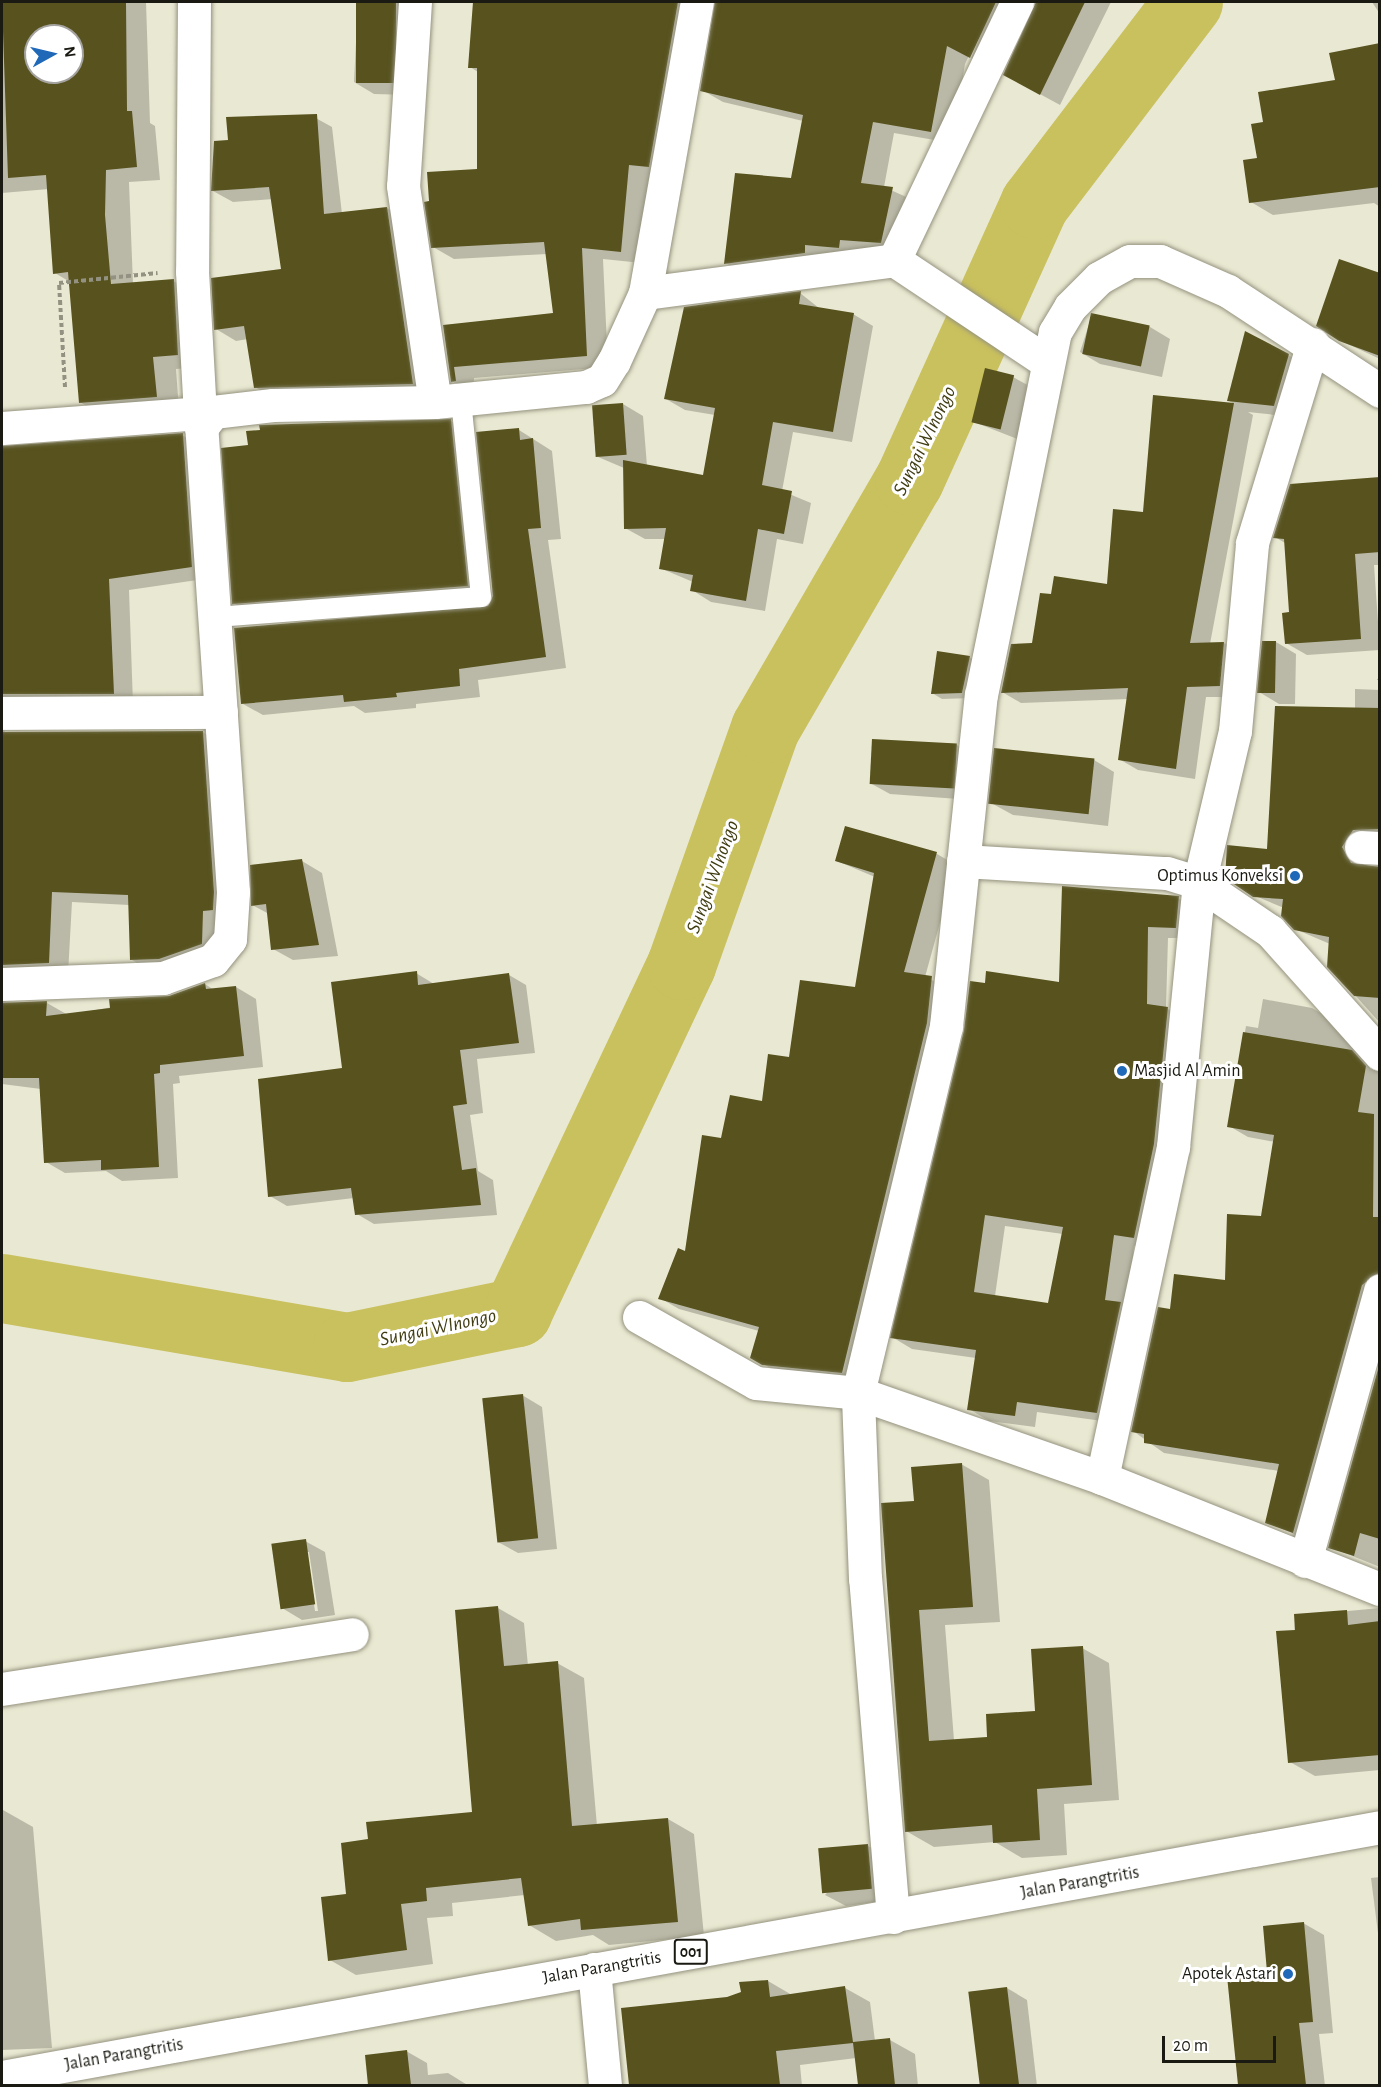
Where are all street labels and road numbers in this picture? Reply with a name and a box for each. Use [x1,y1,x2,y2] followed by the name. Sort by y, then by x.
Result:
[1019,1862,1141,1904] street label: Jalan Parangtritis
[673,1939,709,1965] road number: 001
[541,1947,663,1989] street label: Jalan Parangtritis
[63,2034,185,2076] street label: Jalan Parangtritis

